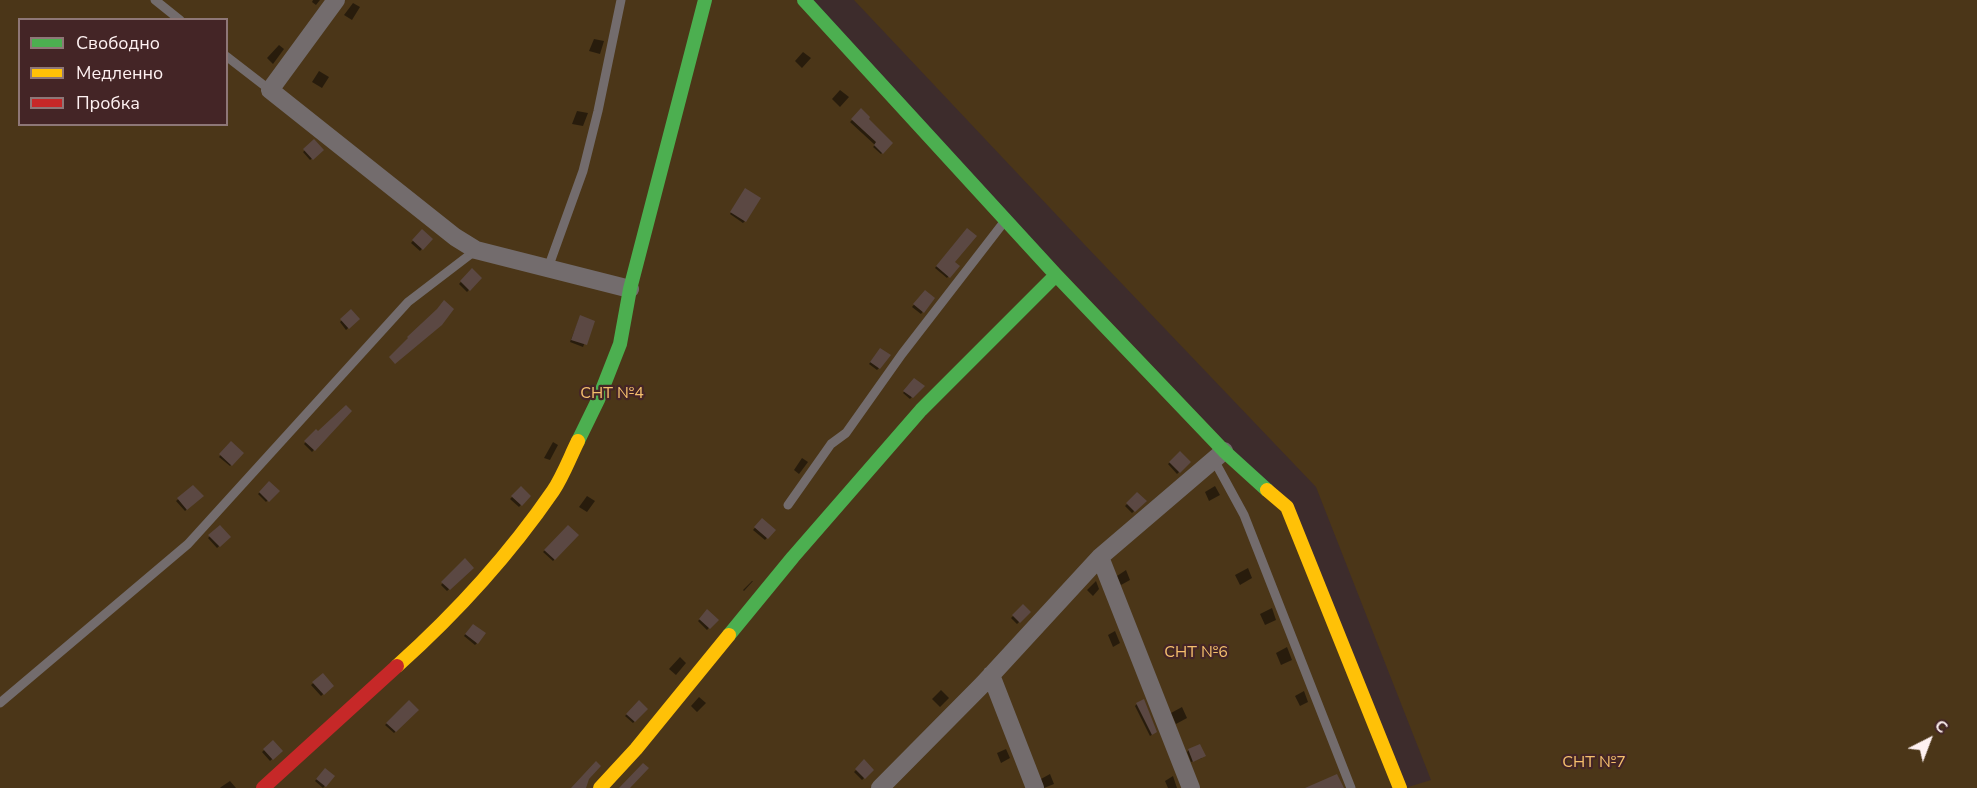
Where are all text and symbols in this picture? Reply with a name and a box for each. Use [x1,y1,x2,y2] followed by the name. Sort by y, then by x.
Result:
[18,18,228,126] legend
[76,31,160,55] text: Свободно
[76,61,163,85] text: Медленно
[76,91,140,115] text: Пробка
[580,384,644,404] park label: СНТ №4
[1164,643,1228,663] park label: СНТ №6
[1899,710,1959,770] north arrow
[1930,715,1952,738] text: С
[1562,753,1626,773] park label: СНТ №7

